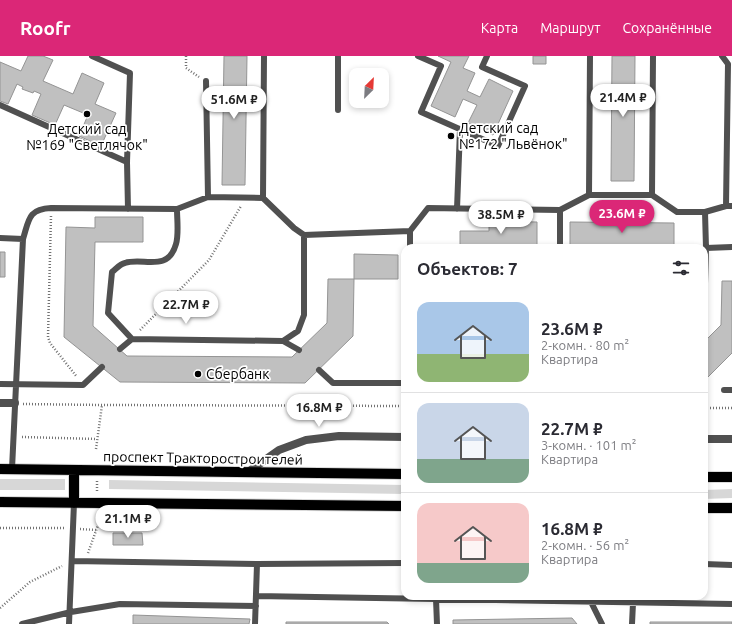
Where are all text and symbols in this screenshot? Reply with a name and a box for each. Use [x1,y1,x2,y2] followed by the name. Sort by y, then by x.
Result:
[20,17,71,39] text: Roofr
[481,20,518,36] text: Карта
[540,20,601,36] text: Маршрут
[623,20,712,36] text: Сохранённые
[349,68,389,108] north arrow
[349,68,389,108] map controls
[586,84,660,118] pin: 21.4M ₽
[197,86,271,120] pin: 51.6M ₽
[599,90,647,104] text: 21.4M ₽
[210,92,258,106] text: 51.6M ₽
[82,109,92,119] marker: Детский сад №169 "Светлячок"
[459,120,568,152] place label: Детский сад №172 "Львёнок"
[26,121,148,153] place label: Детский сад №169 "Светлячок"
[446,131,456,141] marker: Детский сад №172 "Львёнок"
[585,200,659,234] pin: 23.6M ₽
[464,201,538,235] pin: 38.5M ₽
[598,206,646,220] text: 23.6M ₽
[477,207,525,221] text: 38.5M ₽
[670,257,692,279] icon: filters
[417,259,517,278] text: Объектов: 7
[149,291,223,325] pin: 22.7M ₽
[162,297,210,311] text: 22.7M ₽
[449,318,497,366] icon: home
[541,319,603,338] text: 23.6M ₽
[541,338,629,352] text: 2-комн. · 80 m²
[541,352,598,366] text: Квартира
[206,366,269,382] place label: Сбербанк
[193,369,203,379] marker: Сбербанк
[282,394,356,428] pin: 16.8M ₽
[295,400,343,414] text: 16.8M ₽
[449,419,497,467] icon: home
[541,419,603,438] text: 22.7M ₽
[541,438,636,452] text: 3-комн. · 101 m²
[103,448,303,468] street label: проспект Тракторостроителей
[541,452,598,466] text: Квартира
[91,505,165,539] pin: 21.1M ₽
[104,511,152,525] text: 21.1M ₽
[449,519,497,567] icon: home
[541,519,603,538] text: 16.8M ₽
[541,538,629,552] text: 2-комн. · 56 m²
[541,552,598,566] text: Квартира

